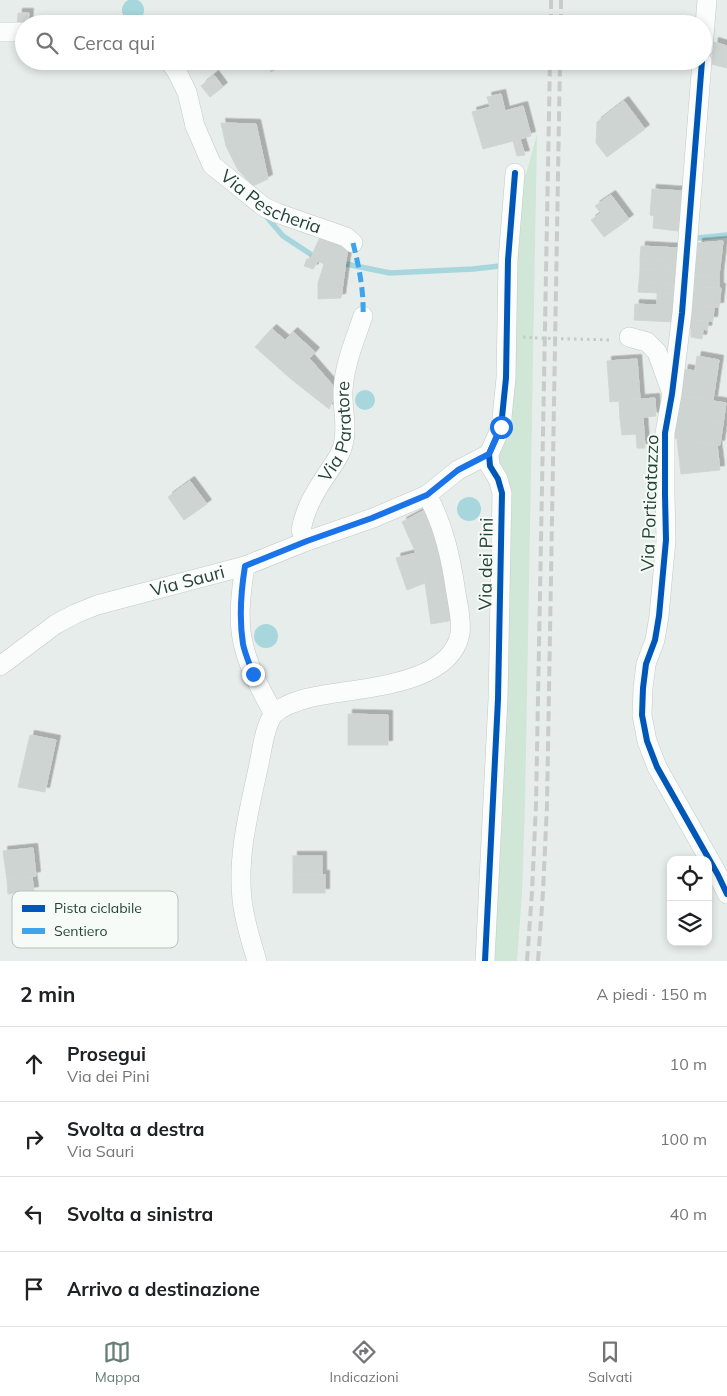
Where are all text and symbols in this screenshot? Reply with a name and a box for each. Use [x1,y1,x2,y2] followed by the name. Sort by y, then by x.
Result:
[15,15,712,70] search box
[33,29,61,57] icon: search
[73,31,155,55] text: Cerca qui
[216,164,324,239] street label: Via Pescheria
[313,380,356,486] street label: Via Paratore
[490,416,513,439] route start
[636,434,663,572] street label: Via Porticatazzo
[473,517,498,611] street label: Via dei Pini
[148,560,227,601] street label: Via Sauri
[242,663,265,686] route end
[667,856,712,946] map controls
[667,856,712,901] button: locate
[12,891,178,948] legend
[54,899,142,917] text: Pista ciclabile
[667,901,712,946] button: layers
[54,922,107,940] text: Sentiero
[20,981,75,1007] text: 2 min
[596,984,707,1004] text: A piedi · 150 m
[67,1042,146,1066] text: Prosegui
[20,1050,48,1078] icon: ahead
[670,1054,707,1074] text: 10 m
[67,1066,149,1086] text: Via dei Pini
[67,1117,205,1141] text: Svolta a destra
[20,1125,48,1153] icon: right
[660,1129,707,1149] text: 100 m
[67,1141,134,1161] text: Via Sauri
[20,1200,48,1228] icon: left
[67,1202,213,1226] text: Svolta a sinistra
[670,1204,707,1224] text: 40 m
[20,1275,48,1303] icon: arrive
[67,1277,260,1301] text: Arrivo a destinazione
[95,1338,140,1386] tab: Mappa
[330,1338,399,1386] tab: Indicazioni
[588,1338,632,1386] tab: Salvati

